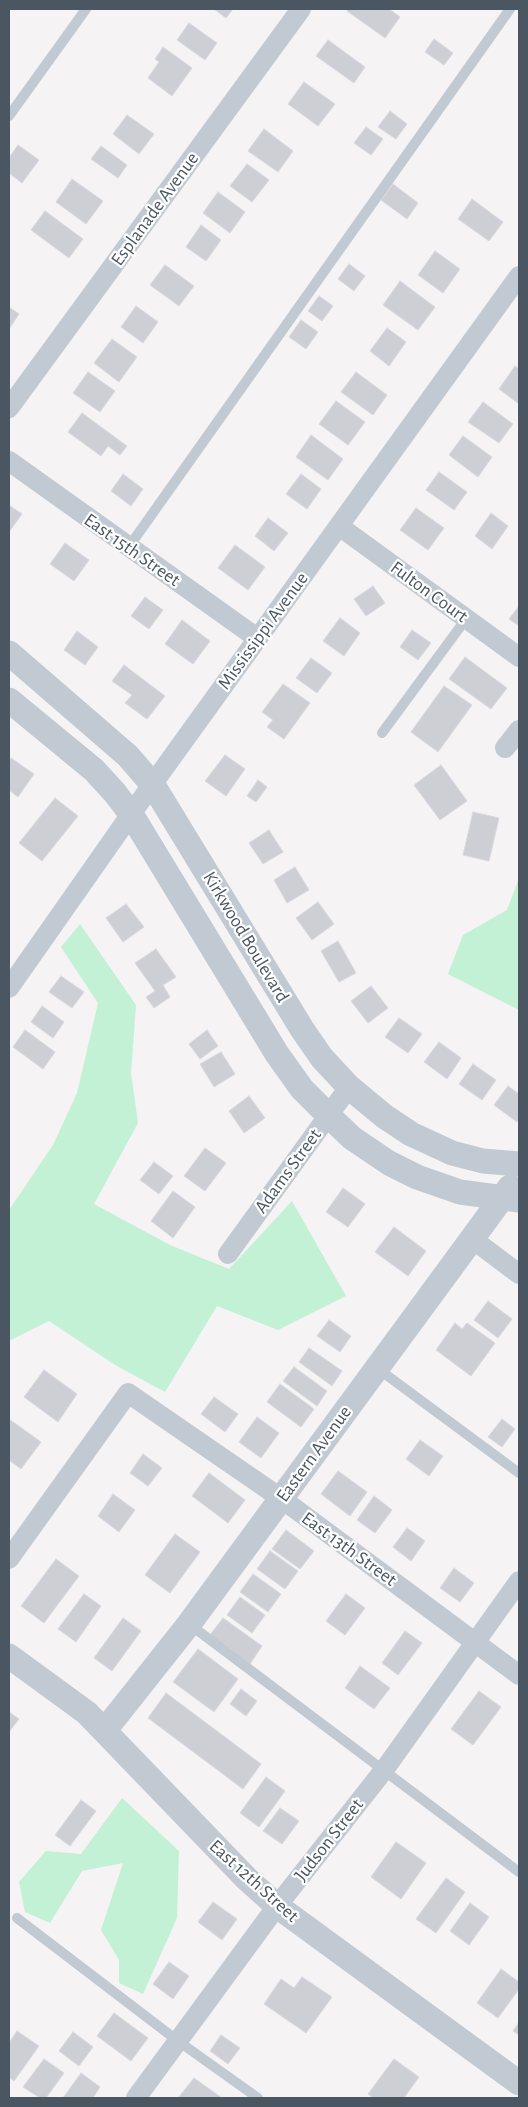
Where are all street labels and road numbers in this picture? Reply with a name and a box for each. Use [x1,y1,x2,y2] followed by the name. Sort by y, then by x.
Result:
[106,148,204,270] street label: Esplanade Avenue
[80,509,184,591] street label: East 15th Street
[386,556,472,628] street label: Fulton Court
[213,568,313,694] street label: Mississippi Avenue
[198,867,294,1007] street label: Kirkwood Boulevard
[250,1124,326,1218] street label: Adams Street
[271,1401,357,1507] street label: Eastern Avenue
[297,1507,401,1591] street label: East 13th Street
[290,1794,368,1886] street label: Judson Street
[204,1835,304,1927] street label: East 12th Street

